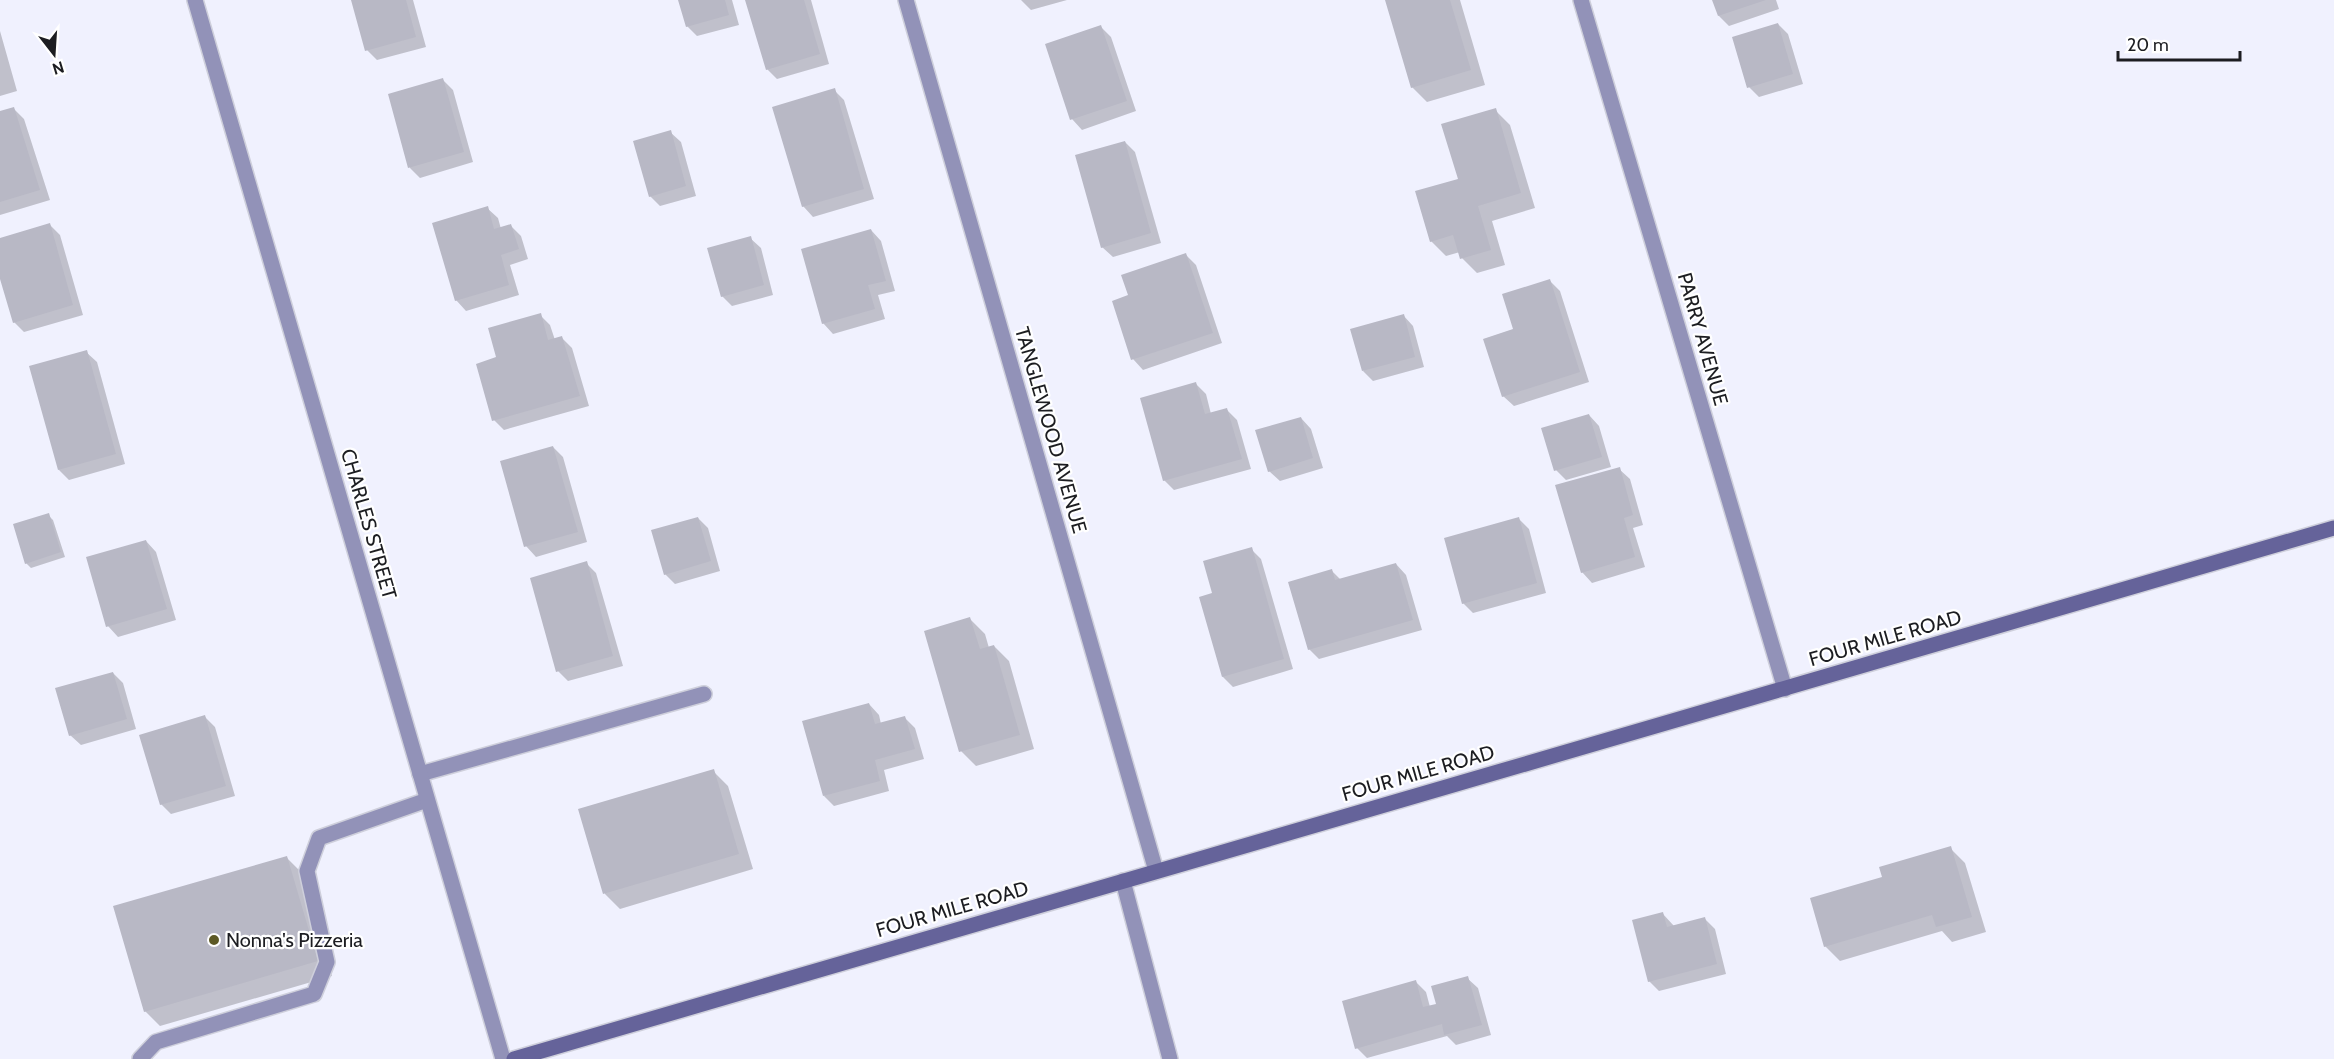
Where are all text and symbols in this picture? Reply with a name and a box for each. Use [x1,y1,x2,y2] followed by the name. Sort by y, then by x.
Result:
[24,24,84,84] north arrow
[2118,24,2240,62] scale bar
[2127,34,2169,56] text: 20 m
[50,57,66,79] text: N
[1673,270,1733,408] street label: PARRY AVENUE
[1010,324,1092,536] street label: TANGLEWOOD AVENUE
[336,446,402,602] street label: CHARLES STREET
[1806,605,1964,671] street label: FOUR MILE ROAD
[1339,740,1497,806] street label: FOUR MILE ROAD
[873,876,1031,942] street label: FOUR MILE ROAD
[226,928,363,952] place label: Nonna's Pizzeria
[207,933,221,947] marker: Nonna's Pizzeria

